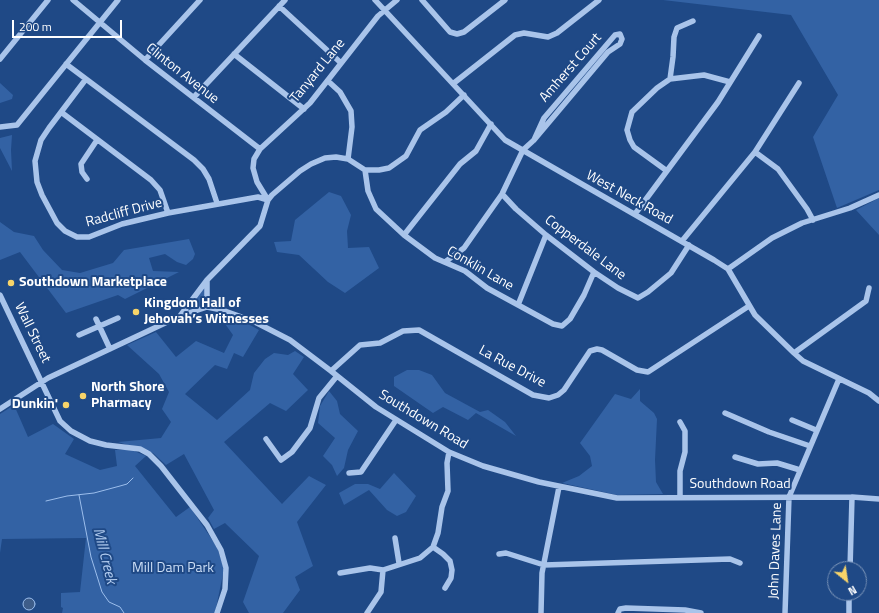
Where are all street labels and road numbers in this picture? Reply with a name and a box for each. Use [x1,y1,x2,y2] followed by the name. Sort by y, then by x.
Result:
[536,30,606,106] street label: Amherst Court
[287,36,349,106] street label: Tanyard Lane
[142,40,222,108] street label: Clinton Avenue
[583,167,675,229] street label: West Neck Road
[84,195,164,231] street label: Radcliff Drive
[541,212,629,284] street label: Copperdale Lane
[444,243,516,295] street label: Conklin Lane
[10,300,54,366] street label: Wall Street
[476,342,548,392] street label: La Rue Drive
[375,387,471,453] street label: Southdown Road
[689,477,791,493] street label: Southdown Road
[766,502,786,600] street label: John Daves Lane

